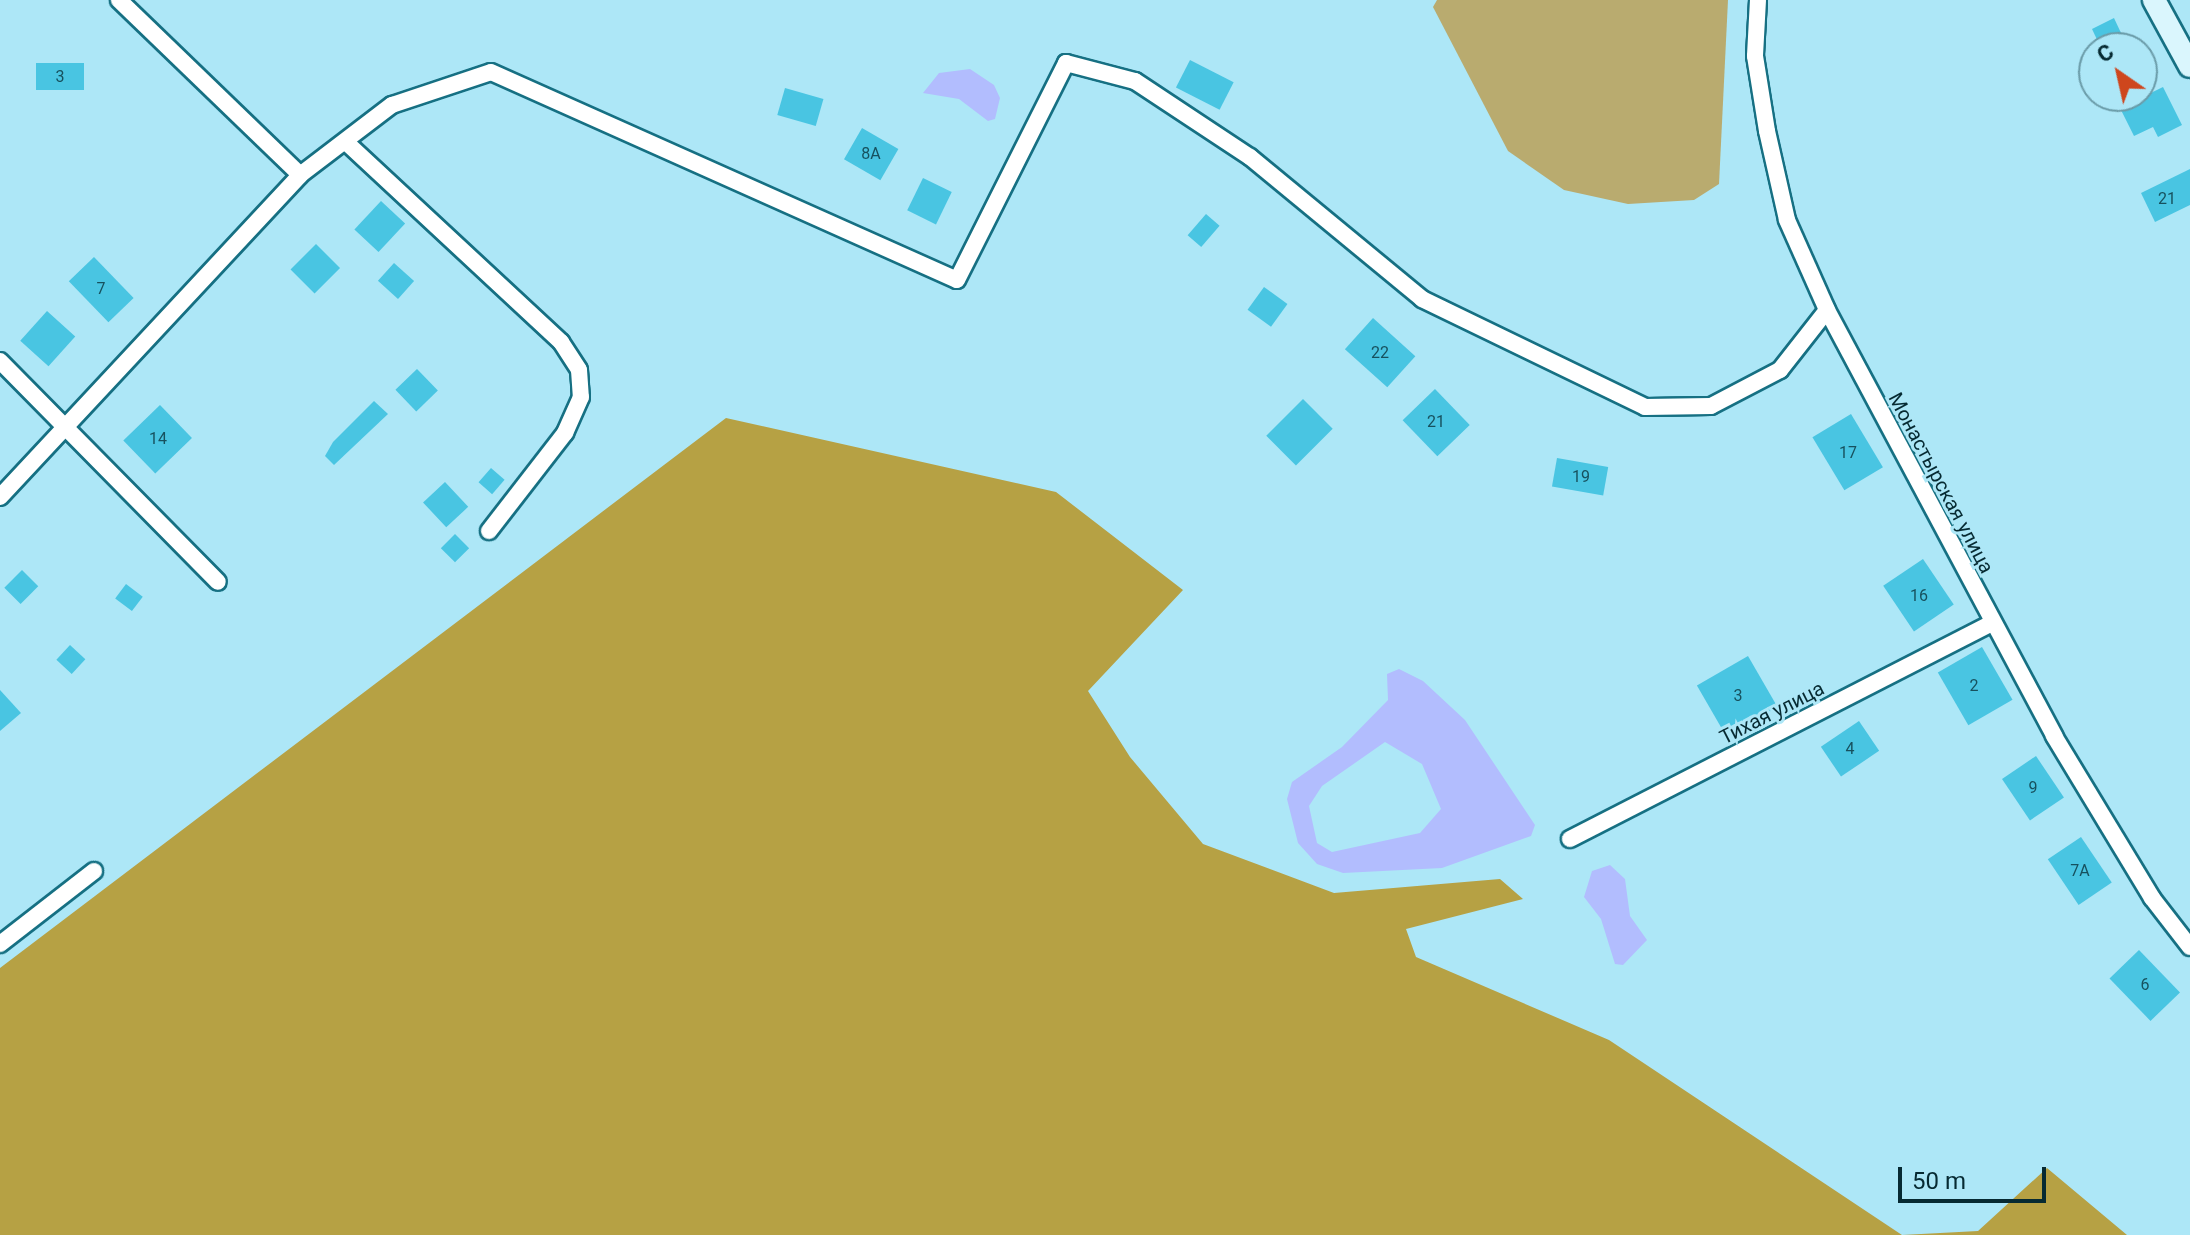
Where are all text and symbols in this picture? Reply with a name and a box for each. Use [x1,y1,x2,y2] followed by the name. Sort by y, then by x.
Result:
[2078,32,2158,112] north arrow
[2092,39,2118,68] text: С
[56,67,64,87] house number: 3
[861,144,881,164] house number: 8А
[2158,189,2176,209] house number: 21
[97,279,105,299] house number: 7
[1371,343,1389,363] house number: 22
[1883,389,1999,577] street label: Монастырская улица
[1427,412,1445,432] house number: 21
[149,429,167,449] house number: 14
[1839,443,1857,463] house number: 17
[1572,467,1590,487] house number: 19
[1910,586,1928,606] house number: 16
[1716,676,1828,750] street label: Тихая улица
[1970,676,1978,696] house number: 2
[1734,686,1742,706] house number: 3
[1846,739,1854,759] house number: 4
[2029,778,2037,798] house number: 9
[2070,861,2090,881] house number: 7А
[2141,975,2149,995] house number: 6
[1902,1151,2050,1201] scale bar
[1912,1167,1966,1195] text: 50 m

